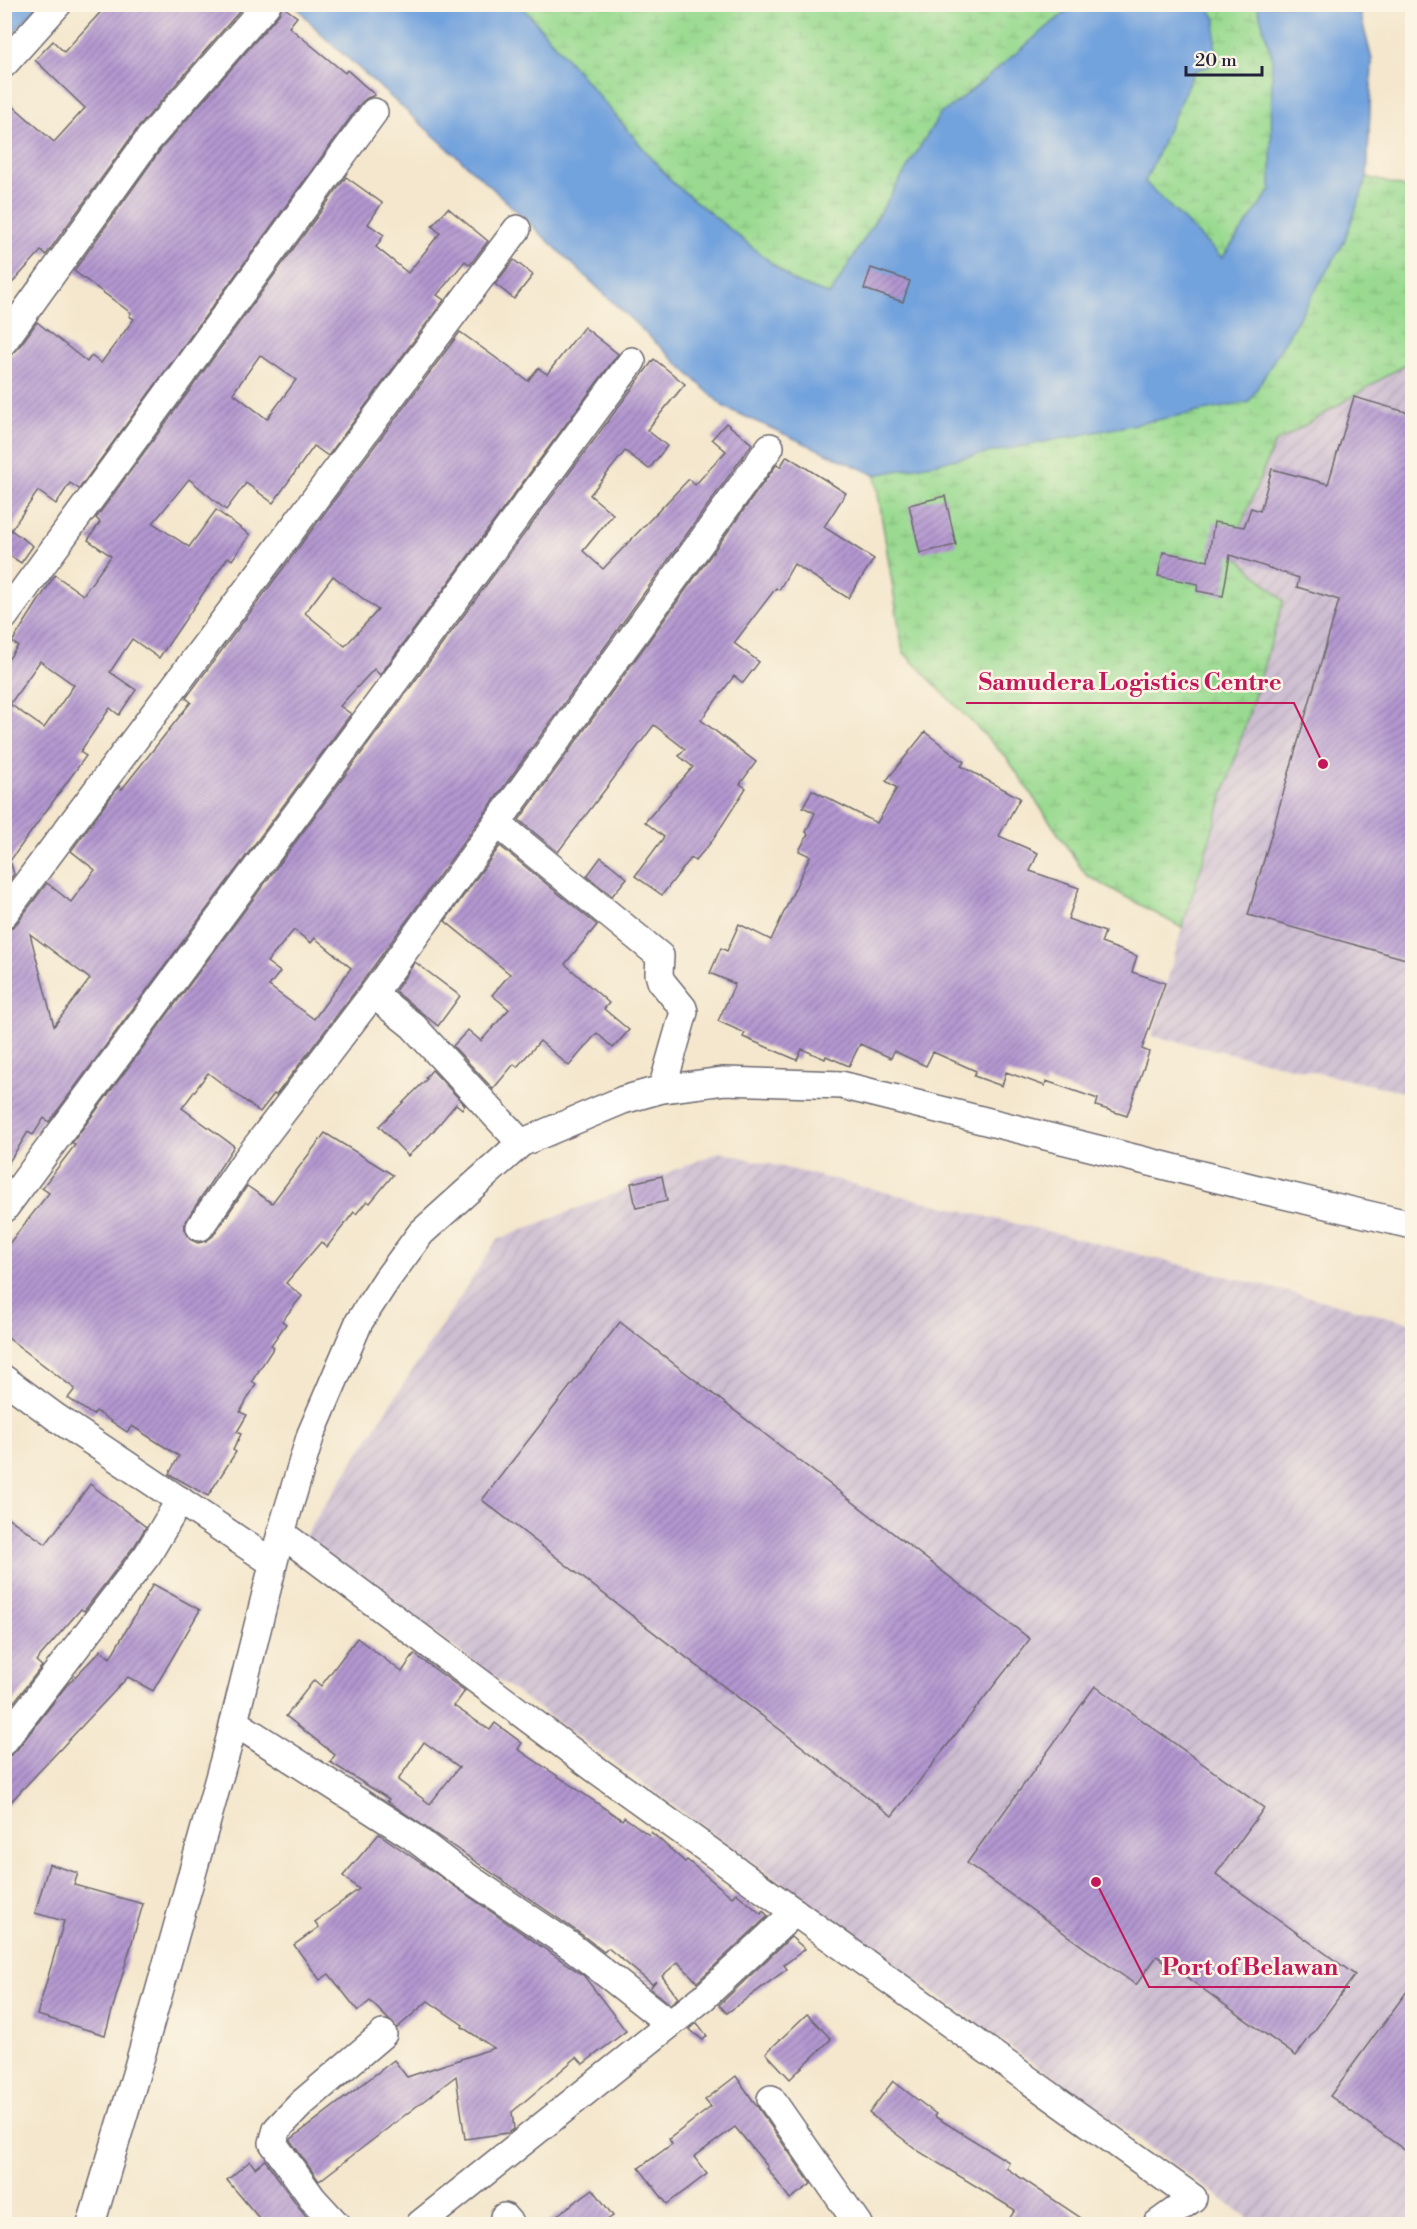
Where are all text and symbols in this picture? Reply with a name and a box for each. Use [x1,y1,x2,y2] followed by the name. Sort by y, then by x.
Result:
[1186,39,1262,77] scale bar
[1195,49,1237,72] text: 20 m
[966,661,1294,703] callout: Samudera Logistics Centre
[978,668,1282,698] text: Samudera Logistics Centre
[1149,1945,1350,1987] callout: Port of Belawan
[1162,1953,1339,1983] text: Port of Belawan

